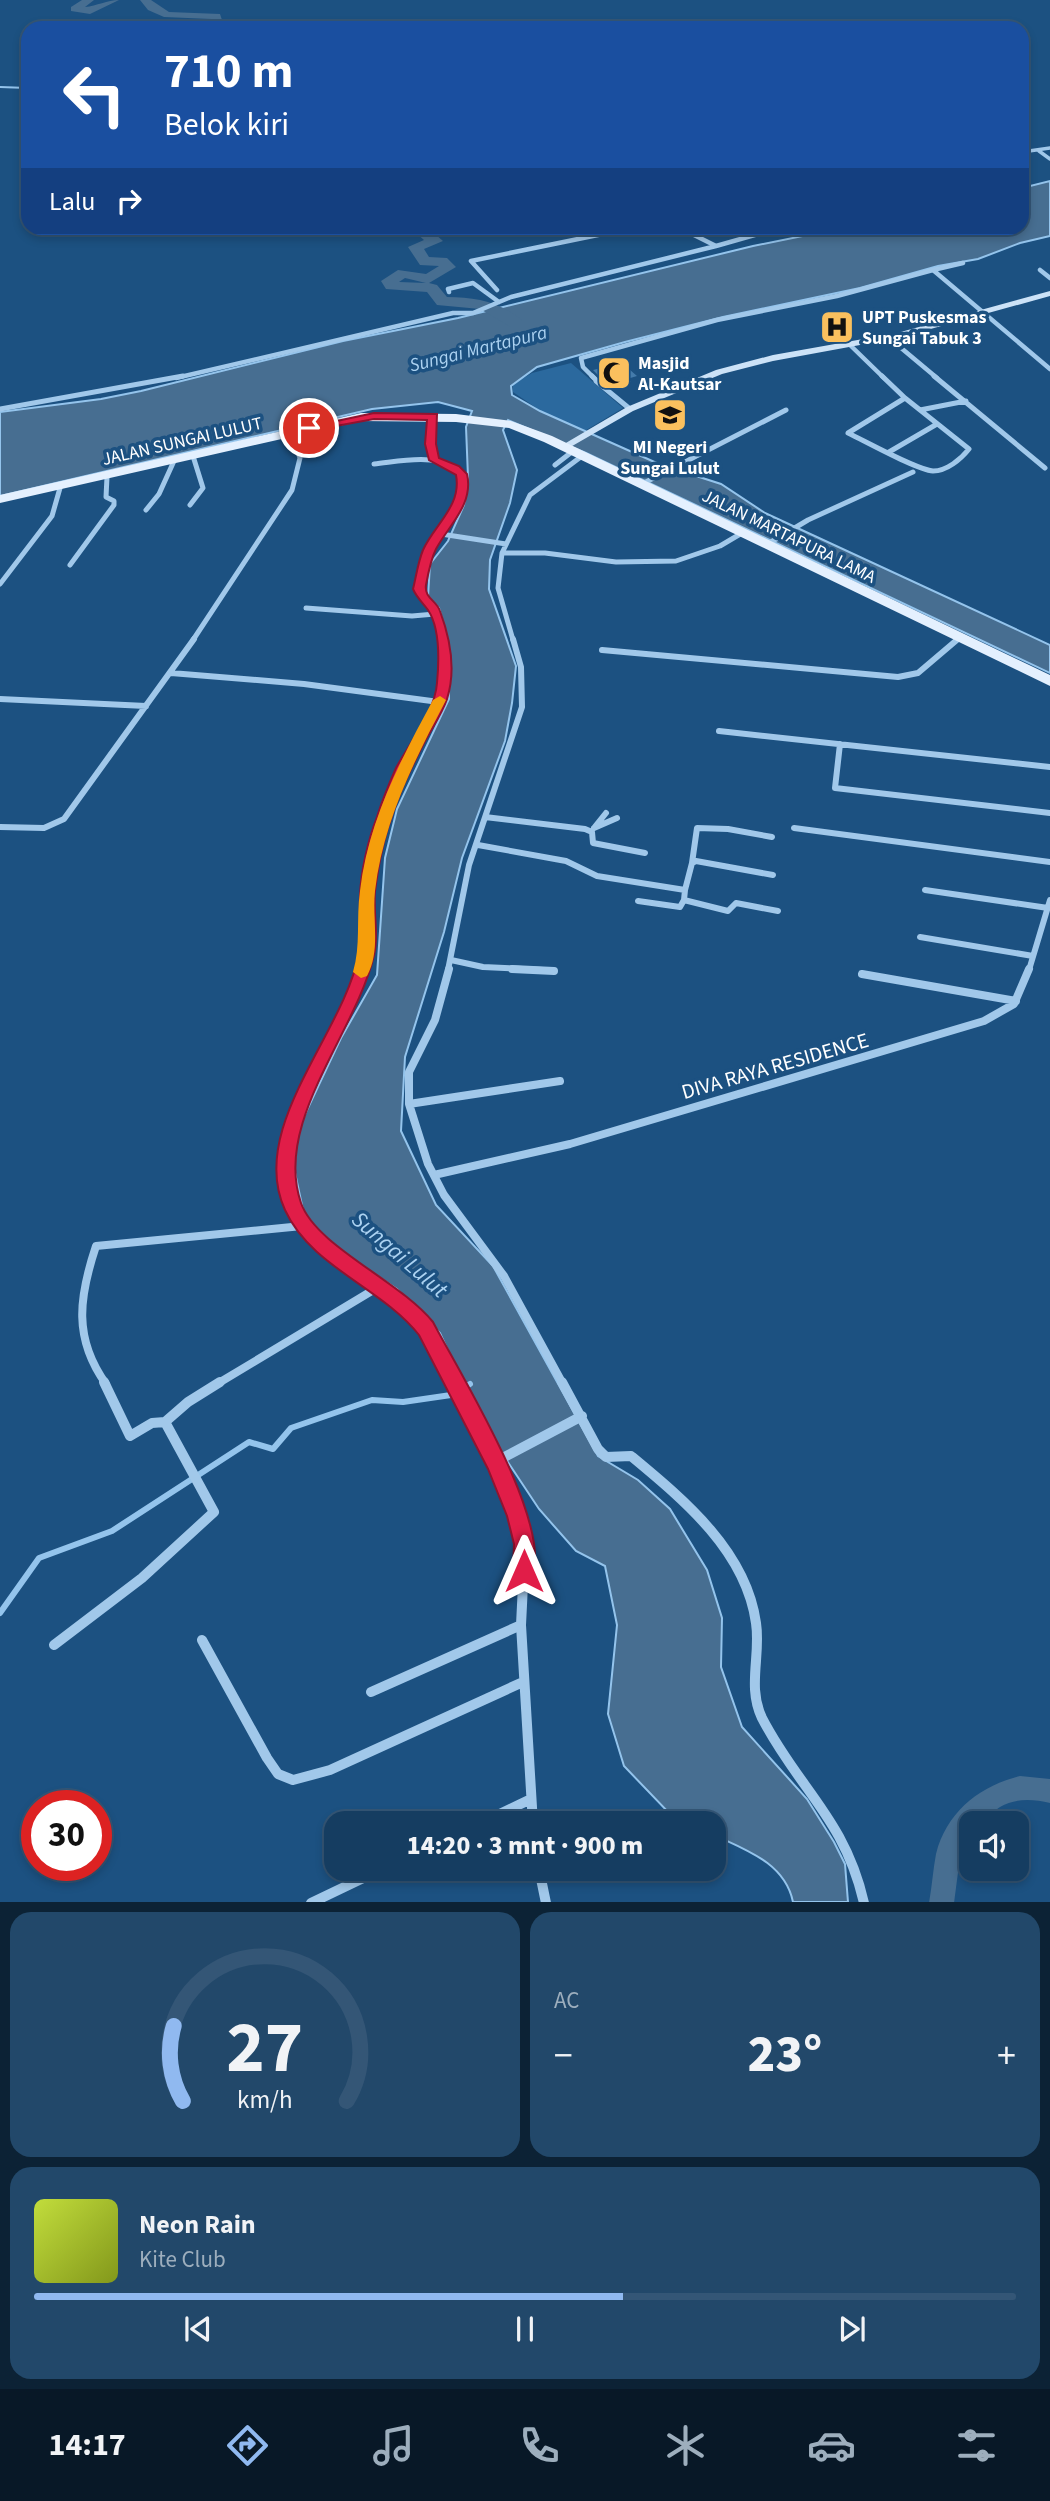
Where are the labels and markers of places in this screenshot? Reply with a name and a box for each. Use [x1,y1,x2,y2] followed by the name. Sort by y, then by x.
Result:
[862,305,987,351] place label: UPT Puskesmas Sungai Tabuk 3
[818,308,856,346] hospital icon: UPT Puskesmas Sungai Tabuk 3
[637,351,722,397] place label: Masjid Al-Kautsar
[595,354,633,392] mosque icon: Masjid Al-Kautsar
[651,396,689,434] school or university icon: MI Negeri Sungai Lulut
[279,398,339,458] pin
[620,435,720,481] place label: MI Negeri Sungai Lulut

